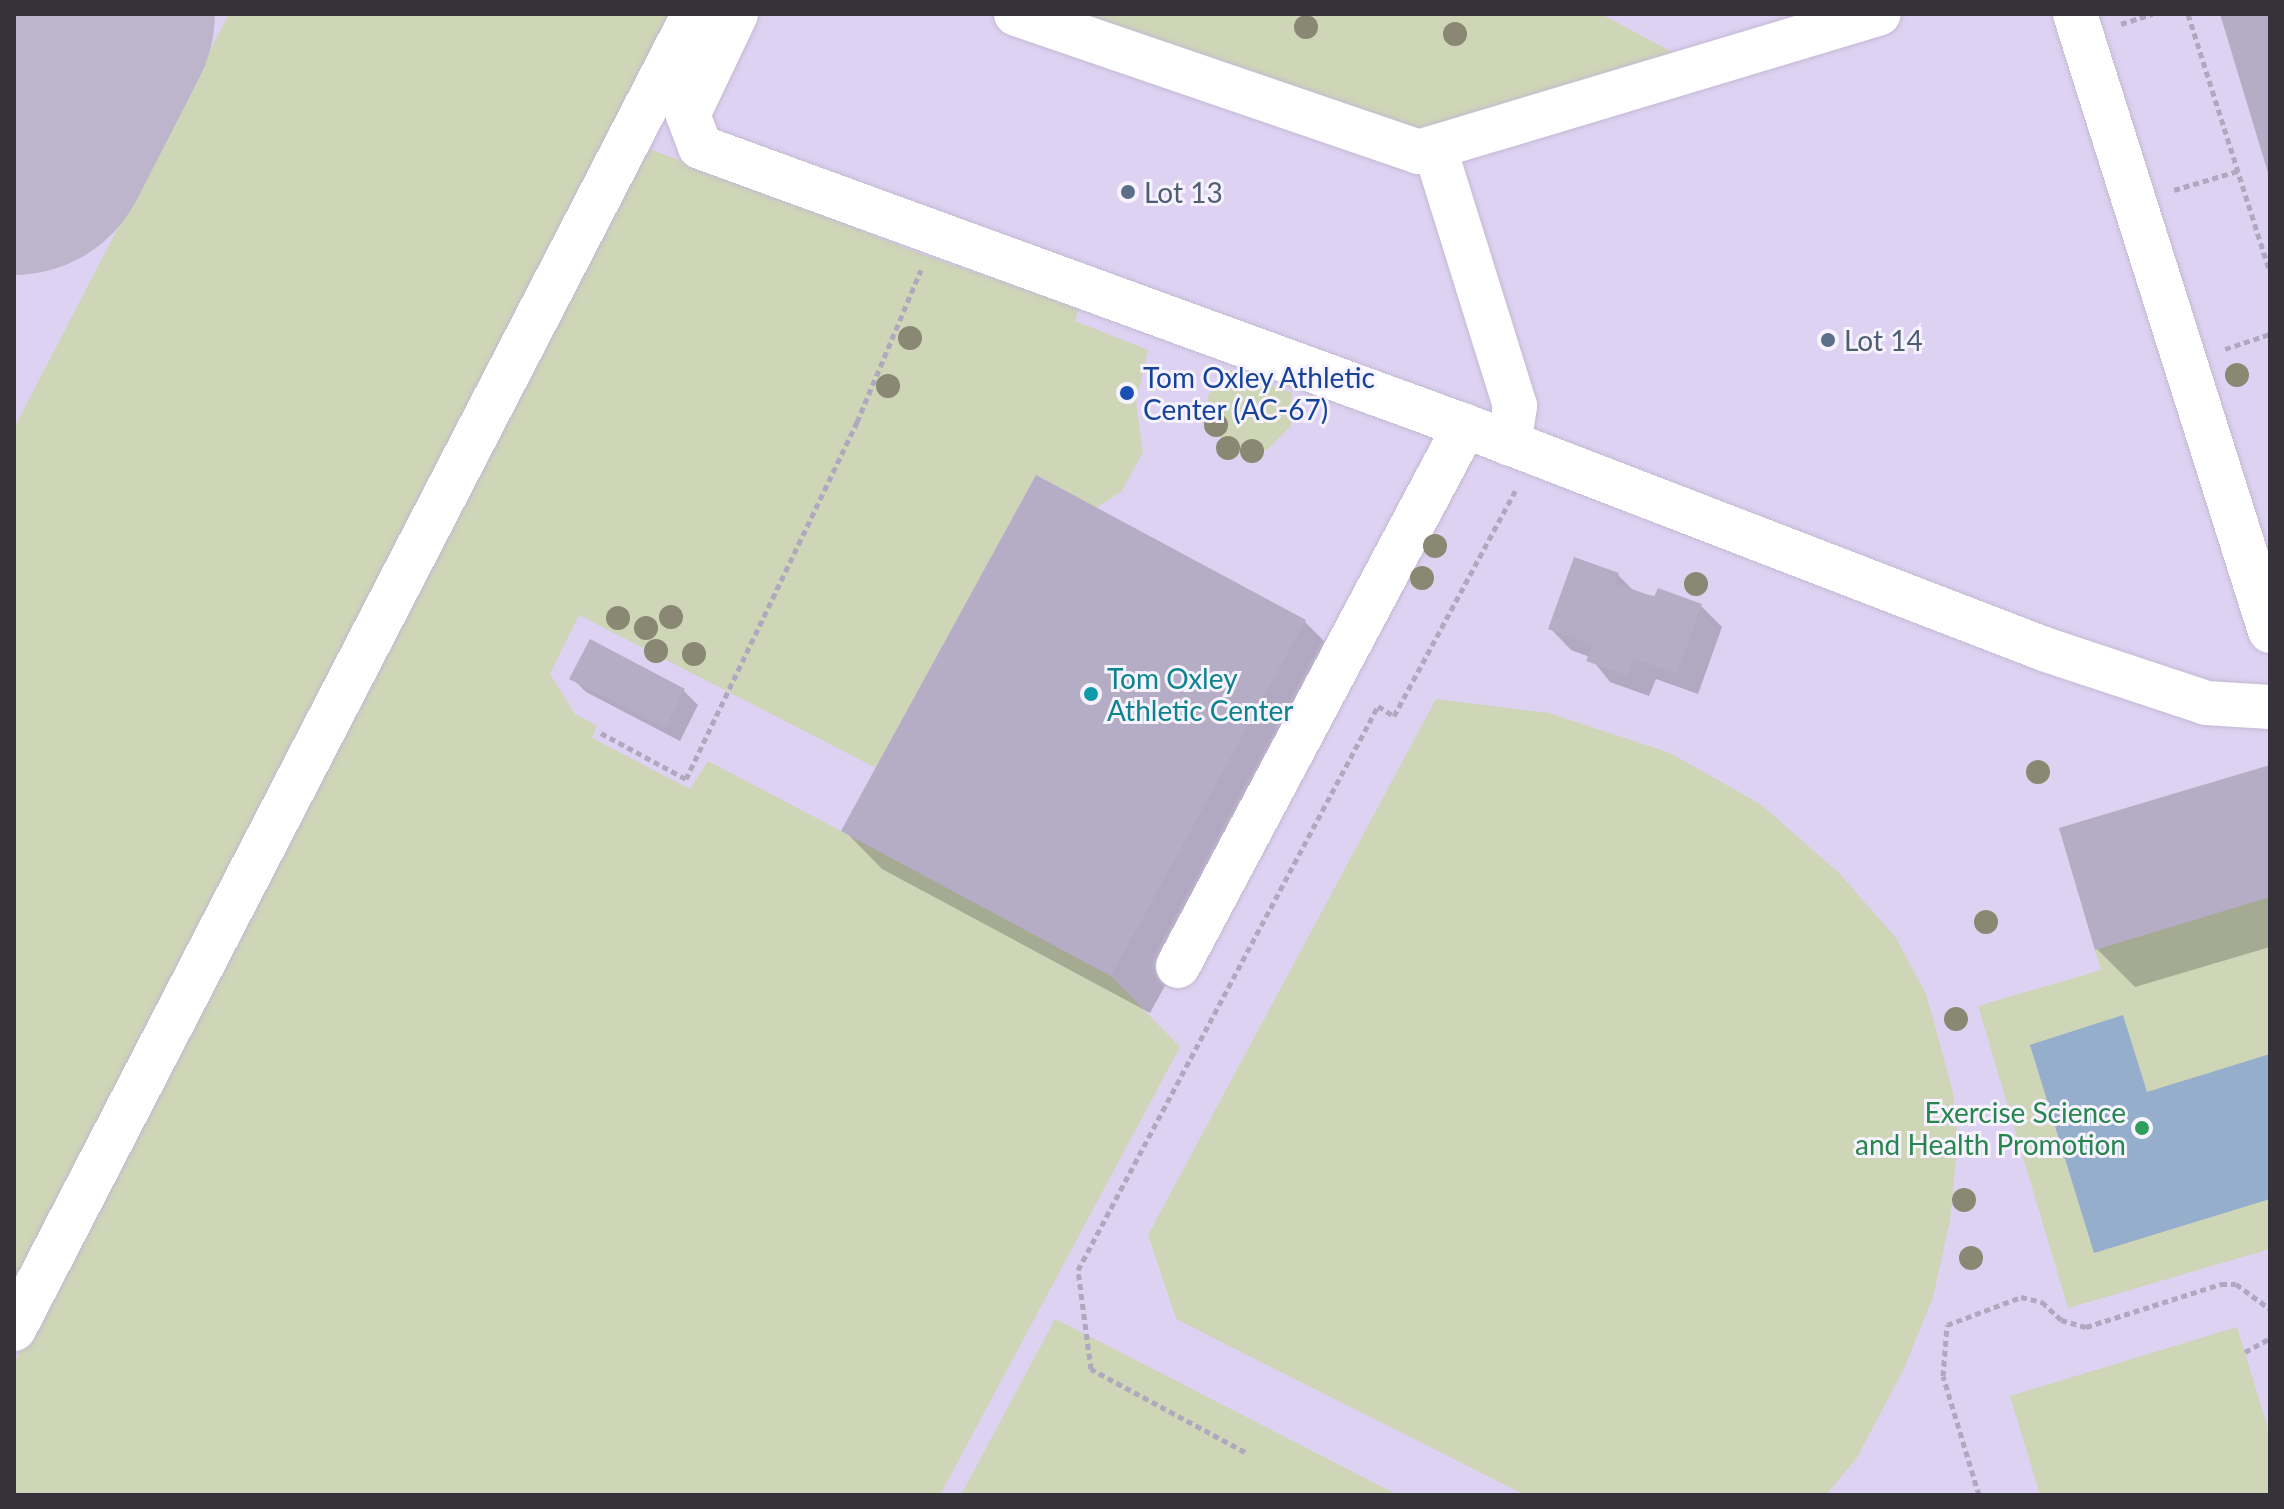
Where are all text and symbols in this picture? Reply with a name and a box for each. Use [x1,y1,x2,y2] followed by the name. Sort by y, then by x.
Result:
[1144,175,1223,209] place label: Lot 13
[1119,183,1137,201] marker: Lot 13
[1844,323,1923,357] place label: Lot 14
[1819,331,1837,349] marker: Lot 14
[1143,360,1376,426] place label: Tom Oxley Athletic Center (AC-67)
[1118,384,1136,402] marker: Tom Oxley Athletic Center (AC-67)
[1107,661,1293,727] place label: Tom Oxley Athletic Center
[1082,685,1100,703] marker: Tom Oxley Athletic Center
[1855,1095,2126,1161] place label: Exercise Science and Health Promotion
[2133,1119,2151,1137] marker: Exercise Science and Health Promotion

